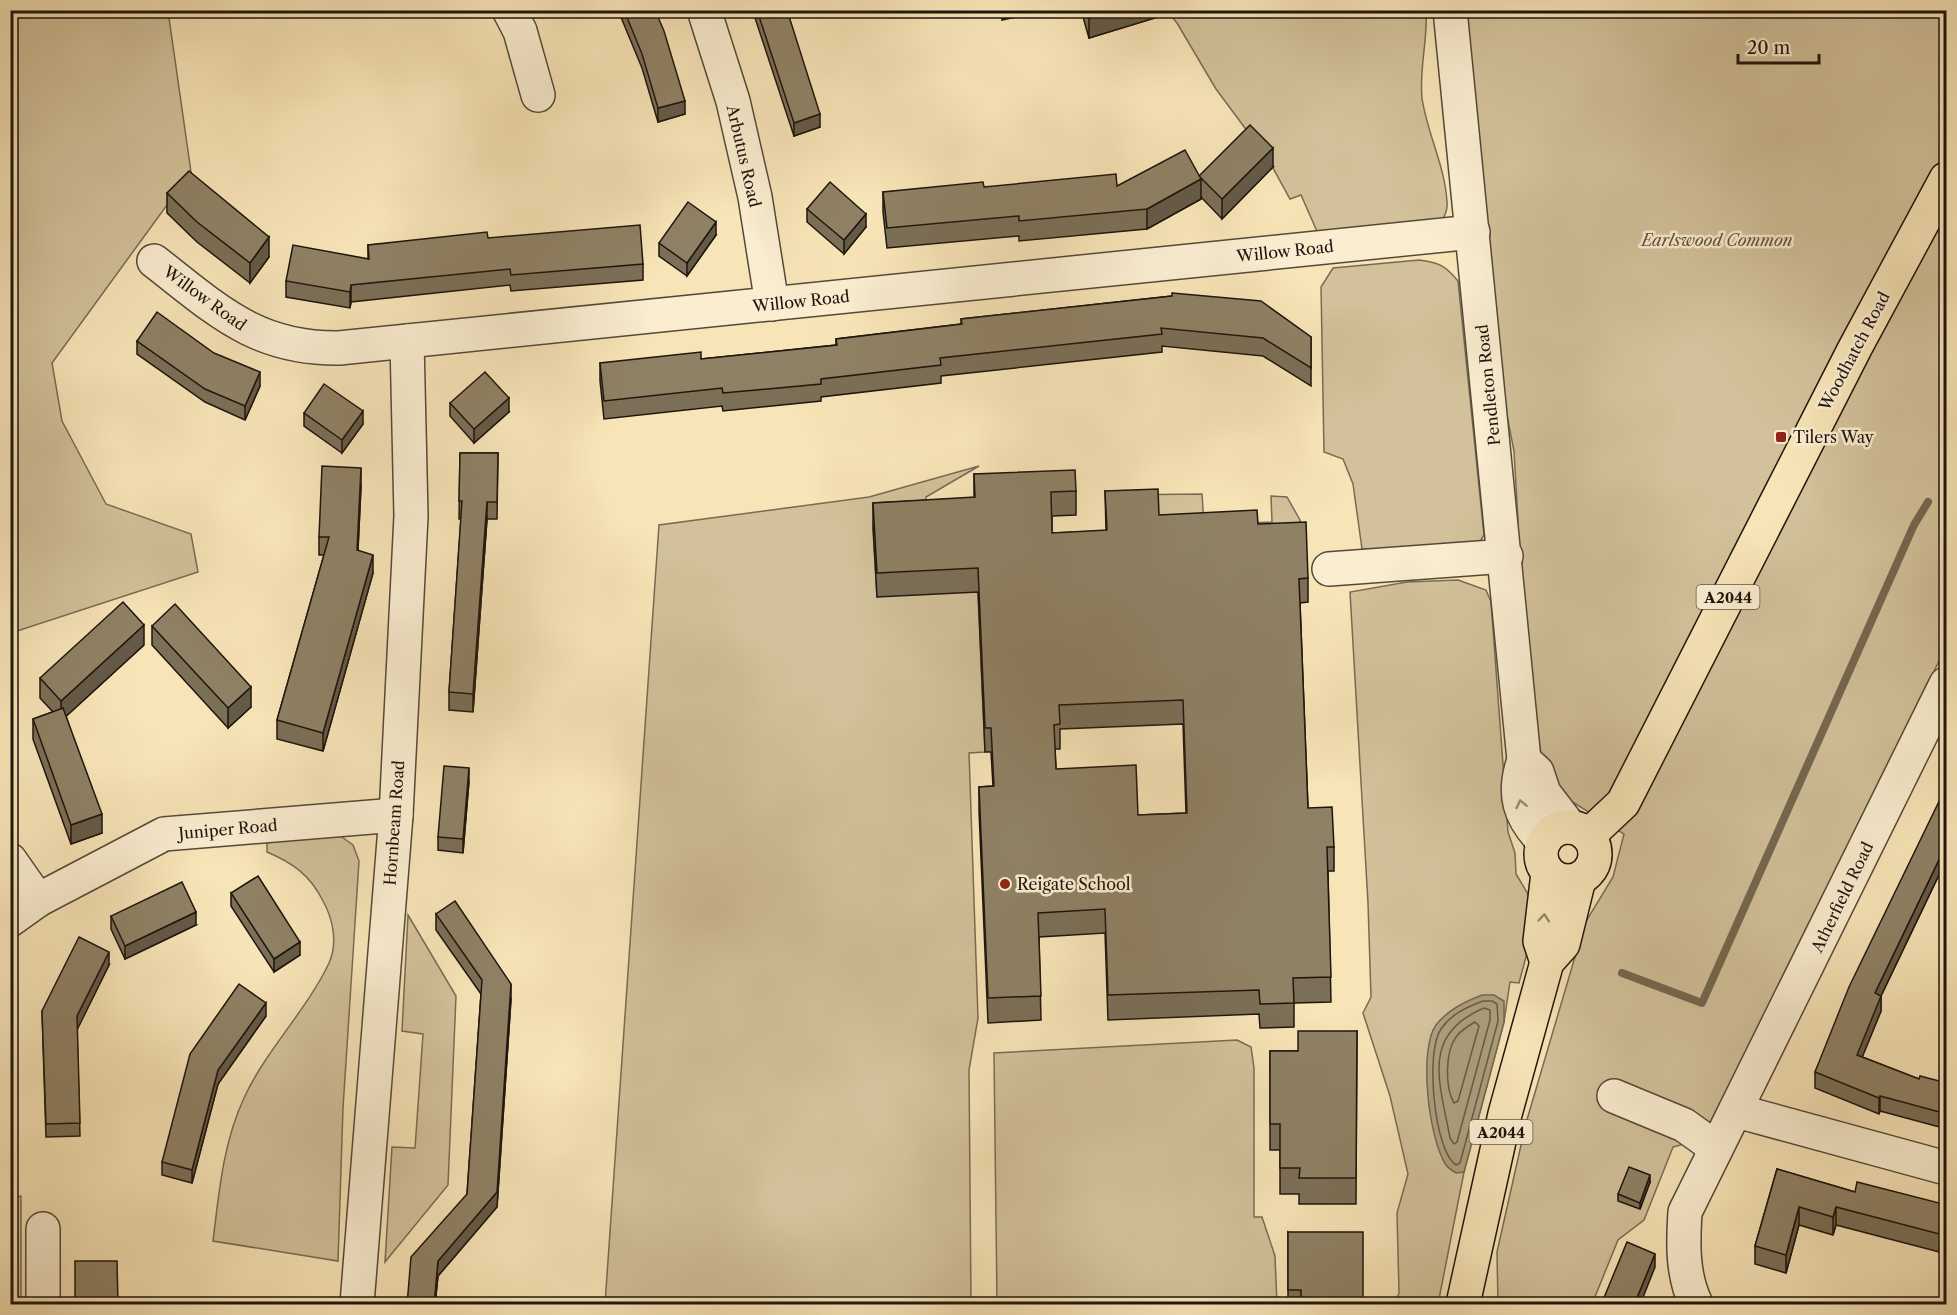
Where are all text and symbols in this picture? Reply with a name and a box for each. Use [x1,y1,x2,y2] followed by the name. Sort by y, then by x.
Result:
[1738,27,1819,65] scale bar
[1747,37,1791,59] text: 20 m
[722,102,766,209] street label: Arbutus Road
[1639,230,1793,250] park label: Earlswood Common
[1234,236,1335,266] street label: Willow Road
[159,261,251,335] street label: Willow Road
[750,286,851,316] street label: Willow Road
[1814,288,1894,415] street label: Woodhatch Road
[1472,323,1504,447] street label: Pendleton Road
[1793,427,1875,447] place label: Tilers Way
[1774,430,1788,444] marker: Tilers Way
[1696,585,1760,609] road number: A2044
[380,759,408,886] street label: Hornbeam Road
[1515,799,1528,809] one-way arrow
[175,815,279,844] street label: Juniper Road
[1806,838,1877,956] street label: Atherfield Road
[1017,874,1131,894] place label: Reigate School
[998,877,1012,891] marker: Reigate School
[1537,913,1550,923] one-way arrow
[1470,1120,1532,1144] road number: A2044

